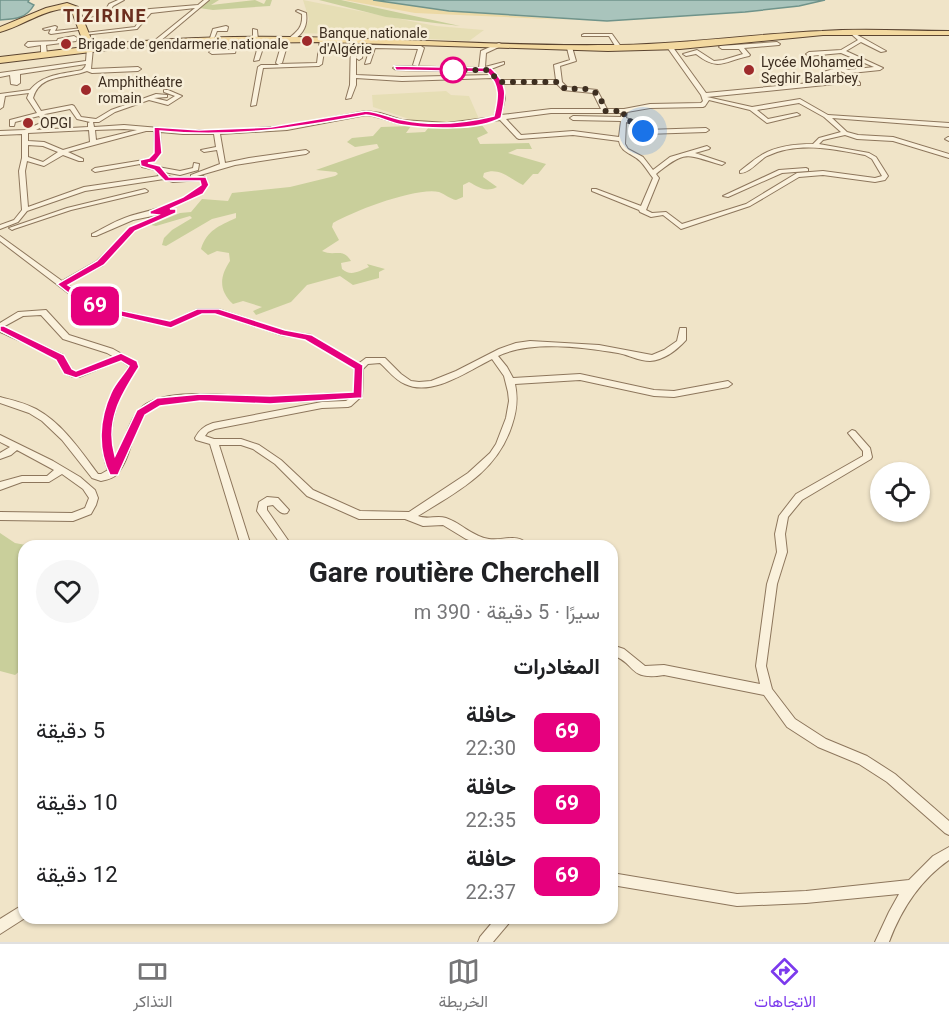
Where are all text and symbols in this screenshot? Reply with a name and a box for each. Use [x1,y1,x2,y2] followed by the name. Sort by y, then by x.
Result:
[63,4,147,32] district label: TIZIRINE
[319,24,427,62] place label: Banque nationale d'Algérie
[300,34,314,48] marker: Banque nationale d'Algérie
[78,35,288,57] place label: Brigade de gendarmerie nationale
[59,37,73,51] marker: Brigade de gendarmerie nationale
[761,53,863,91] place label: Lycée Mohamed Seghir Balarbey
[440,57,466,83] unlabelled marker
[742,63,756,77] marker: Lycée Mohamed Seghir Balarbey
[98,73,182,111] place label: Amphithéatre romain
[79,83,93,97] marker: Amphithéatre romain
[40,114,72,136] place label: OPGI
[21,116,35,130] marker: OPGI
[628,116,658,146] your location
[68,286,122,326] line badge: 69
[83,290,107,323] text: 69
[870,462,930,522] map controls
[870,462,930,522] button: locate
[309,553,600,597] text: Gare routière Cherchell
[36,560,99,623] button: heart
[414,598,600,630] text: سيرًا · 5 دقيقة · 390 m
[514,651,600,686] text: المغادرات
[466,699,516,734] text: حافلة
[36,715,105,750] text: 5 دقيقة
[555,716,579,749] text: 69
[466,734,516,766] text: 22:30
[466,771,516,806] text: حافلة
[36,787,118,822] text: 10 دقيقة
[555,788,579,821] text: 69
[466,806,516,838] text: 22:35
[466,843,516,878] text: حافلة
[36,859,118,894] text: 12 دقيقة
[555,860,579,893] text: 69
[466,878,516,910] text: 22:37
[133,955,173,1016] tab: التذاكر
[439,955,488,1016] tab: الخريطة
[754,955,816,1016] tab: الاتجاهات

